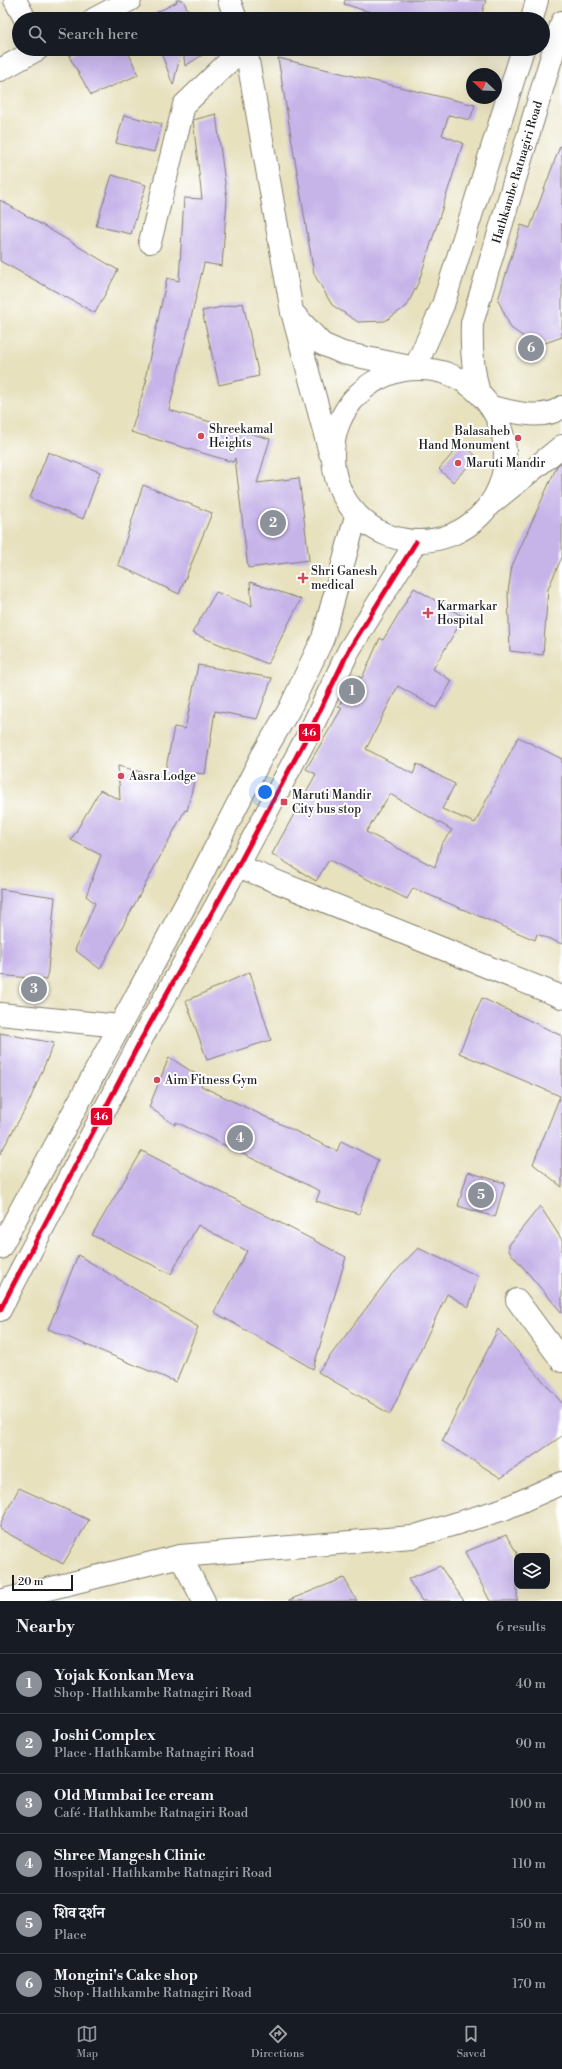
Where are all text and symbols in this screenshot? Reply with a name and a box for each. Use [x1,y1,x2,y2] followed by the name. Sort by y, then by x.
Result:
[12,12,550,56] search box
[26,23,48,45] icon: search
[58,25,138,44] text: Search here
[466,68,502,104] north arrow
[489,99,546,245] street label: Hathkambe Ratnagiri Road
[518,333,544,363] pin: 6
[209,422,274,451] place label: Shreekamal Heights
[419,424,511,453] place label: Balasaheb Hand Monument
[196,431,206,441] marker: Shreekamal Heights
[513,433,523,443] marker: Balasaheb Hand Monument
[466,456,546,471] place label: Maruti Mandir
[453,458,463,468] marker: Maruti Mandir
[260,508,286,538] pin: 2
[311,564,377,593] place label: Shri Ganesh medical
[298,573,308,583] marker: Shri Ganesh medical
[437,599,497,628] place label: Karmarkar Hospital
[422,607,434,619] marker: Karmarkar Hospital
[339,676,365,706] pin: 1
[298,723,321,742] line badge: 46
[302,726,316,740] text: 46
[128,769,196,784] place label: Aasra Lodge
[116,771,126,781] marker: Aasra Lodge
[255,782,275,802] your location
[292,788,372,817] place label: Maruti Mandir City bus stop
[279,797,289,807] marker: Maruti Mandir City bus stop
[21,974,47,1004] pin: 3
[164,1073,258,1088] place label: Aim Fitness Gym
[152,1075,162,1085] marker: Aim Fitness Gym
[90,1107,113,1126] line badge: 46
[94,1110,108,1124] text: 46
[227,1123,253,1153] pin: 4
[468,1180,494,1210] pin: 5
[514,1553,550,1589] map controls
[514,1553,550,1589] button: layers
[12,1573,73,1592] scale bar
[18,1575,43,1589] text: 20 m
[16,1616,75,1638] text: Nearby
[496,1619,546,1635] text: 6 results
[54,1666,194,1685] text: Yojak Konkan Meva
[26,1676,32,1692] text: 1
[516,1676,546,1692] text: 40 m
[54,1685,252,1701] text: Shop · Hathkambe Ratnagiri Road
[54,1726,156,1745] text: Joshi Complex
[25,1736,33,1752] text: 2
[515,1736,546,1752] text: 90 m
[54,1745,254,1761] text: Place · Hathkambe Ratnagiri Road
[54,1786,214,1805] text: Old Mumbai Ice cream
[25,1796,33,1812] text: 3
[510,1796,546,1812] text: 100 m
[54,1805,248,1821] text: Café · Hathkambe Ratnagiri Road
[54,1846,206,1865] text: Shree Mangesh Clinic
[25,1856,33,1872] text: 4
[512,1856,546,1872] text: 110 m
[54,1865,272,1881] text: Hospital · Hathkambe Ratnagiri Road
[54,1904,105,1923] text: शिव दर्शन
[25,1916,33,1932] text: 5
[511,1916,546,1932] text: 150 m
[54,1927,86,1943] text: Place
[54,1966,198,1985] text: Mongini's Cake shop
[25,1976,33,1992] text: 6
[512,1976,546,1992] text: 170 m
[54,1985,252,2001] text: Shop · Hathkambe Ratnagiri Road
[76,2023,98,2061] tab: Map
[251,2023,304,2061] tab: Directions
[457,2023,486,2061] tab: Saved

